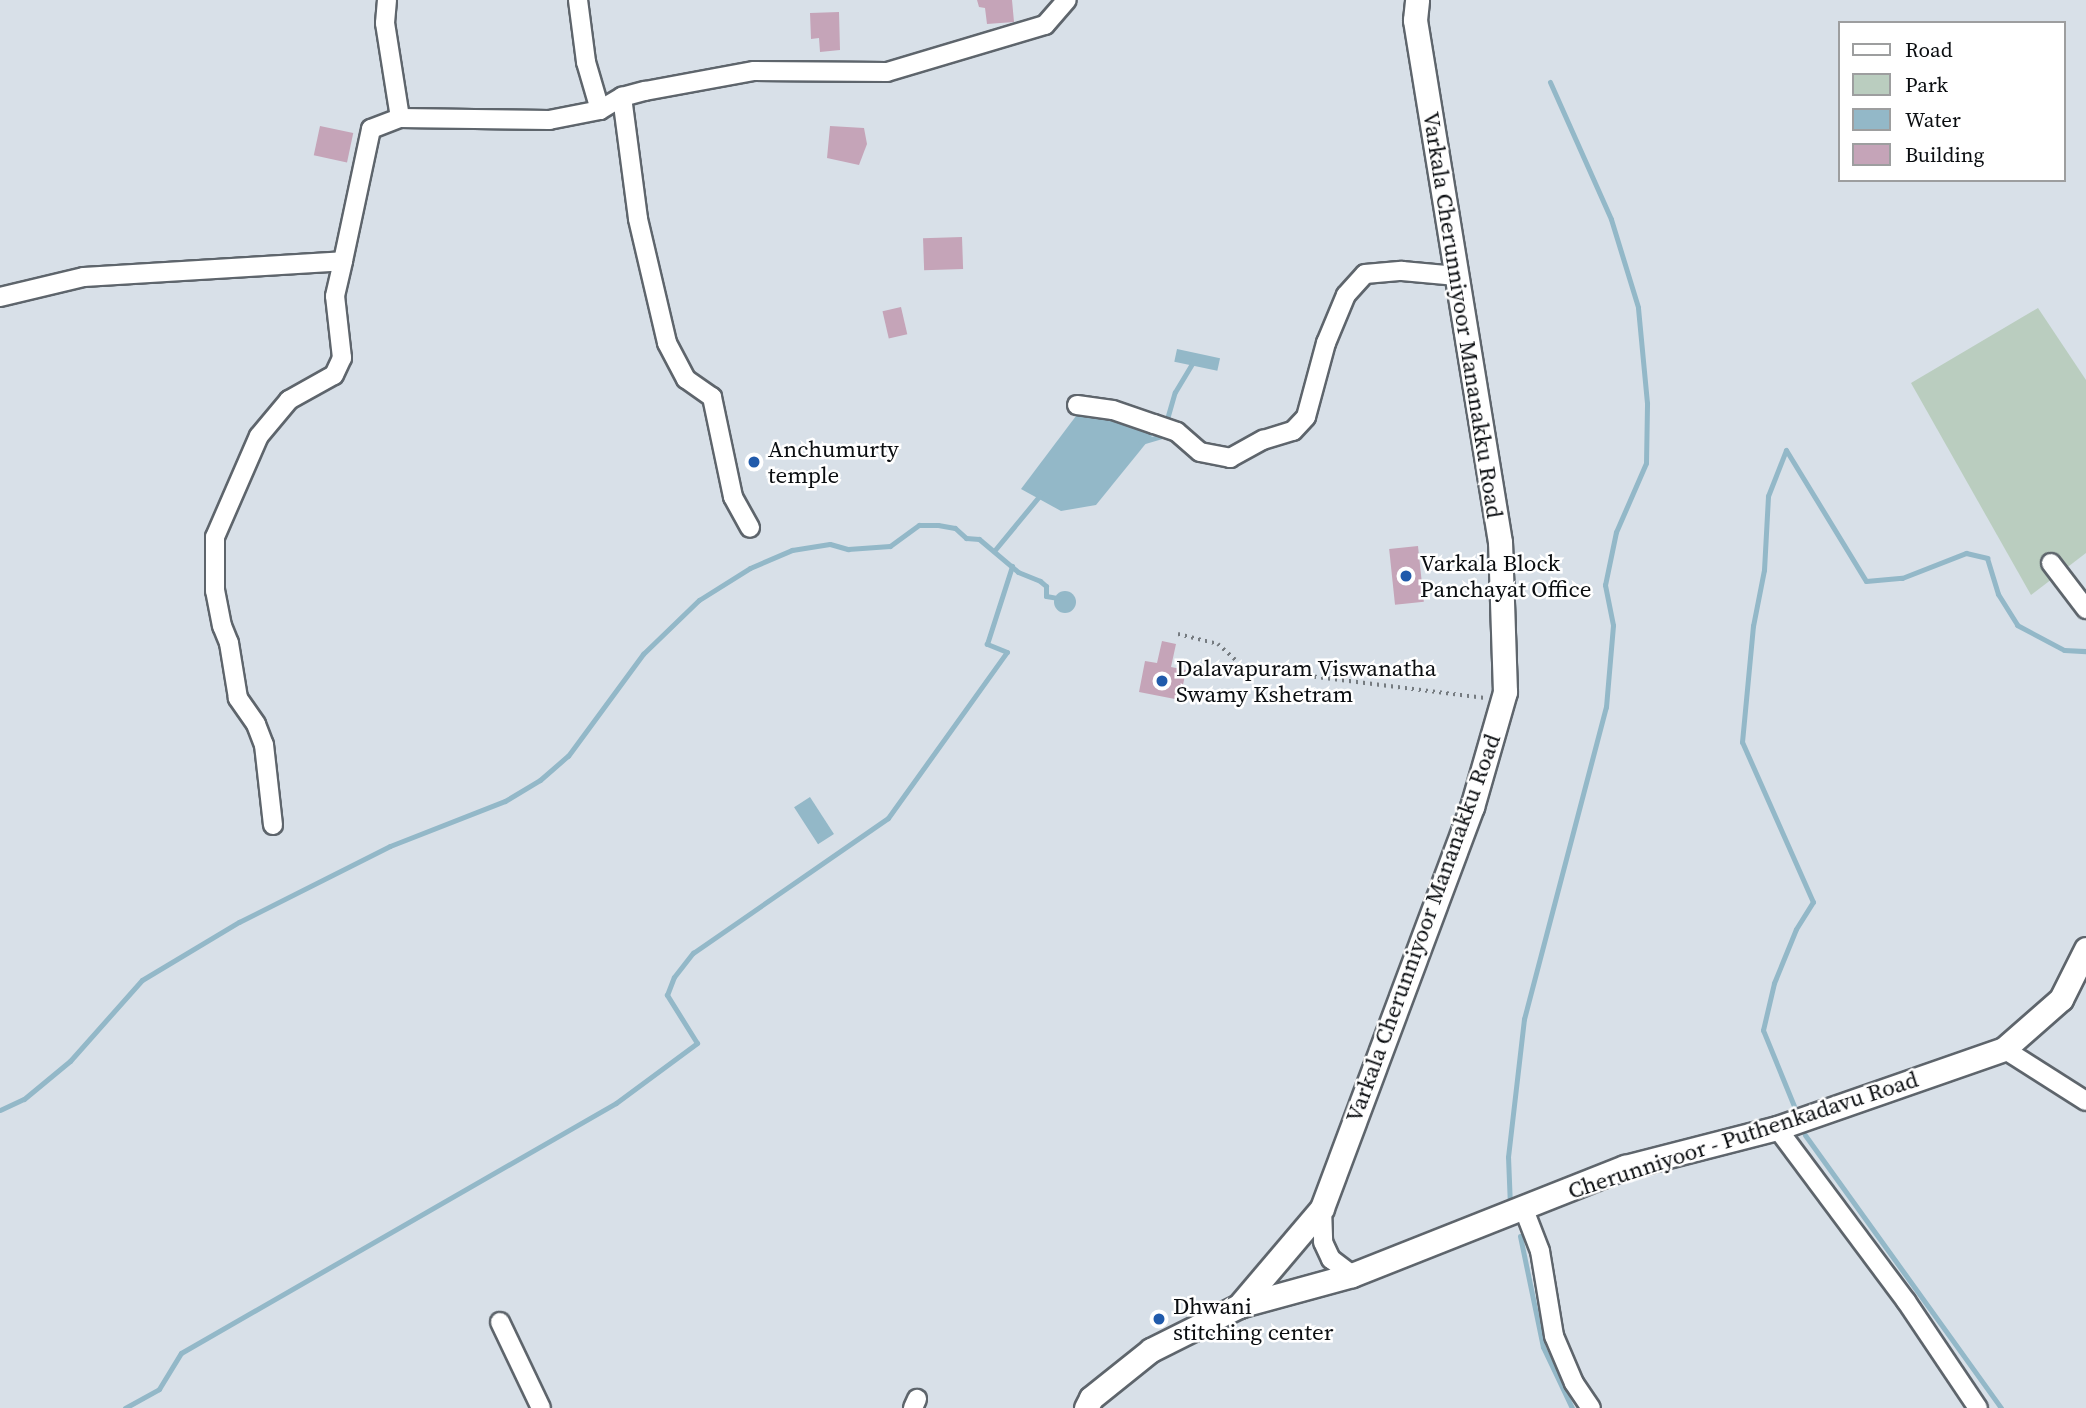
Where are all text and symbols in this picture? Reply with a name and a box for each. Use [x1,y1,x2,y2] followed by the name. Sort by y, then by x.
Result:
[1838,21,2065,182] legend
[1905,35,1953,64] text: Road
[1905,70,1948,99] text: Park
[1905,105,1961,134] text: Water
[1417,110,1509,520] street label: Varkala Cherunniyoor Mananakku Road
[1905,140,1984,169] text: Building
[768,435,899,489] place label: Anchumurty temple
[746,454,762,470] marker: Anchumurty temple
[1420,549,1591,603] place label: Varkala Block Panchayat Office
[1398,568,1414,584] marker: Varkala Block Panchayat Office
[1176,654,1437,708] place label: Dalavapuram Viswanatha Swamy Kshetram
[1154,673,1170,689] marker: Dalavapuram Viswanatha Swamy Kshetram
[1340,730,1506,1126] street label: Varkala Cherunniyoor Mananakku Road
[1564,1065,1922,1205] street label: Cherunniyoor - Puthenkadavu Road
[1173,1292,1333,1346] place label: Dhwani stitching center
[1151,1311,1167,1327] marker: Dhwani stitching center

